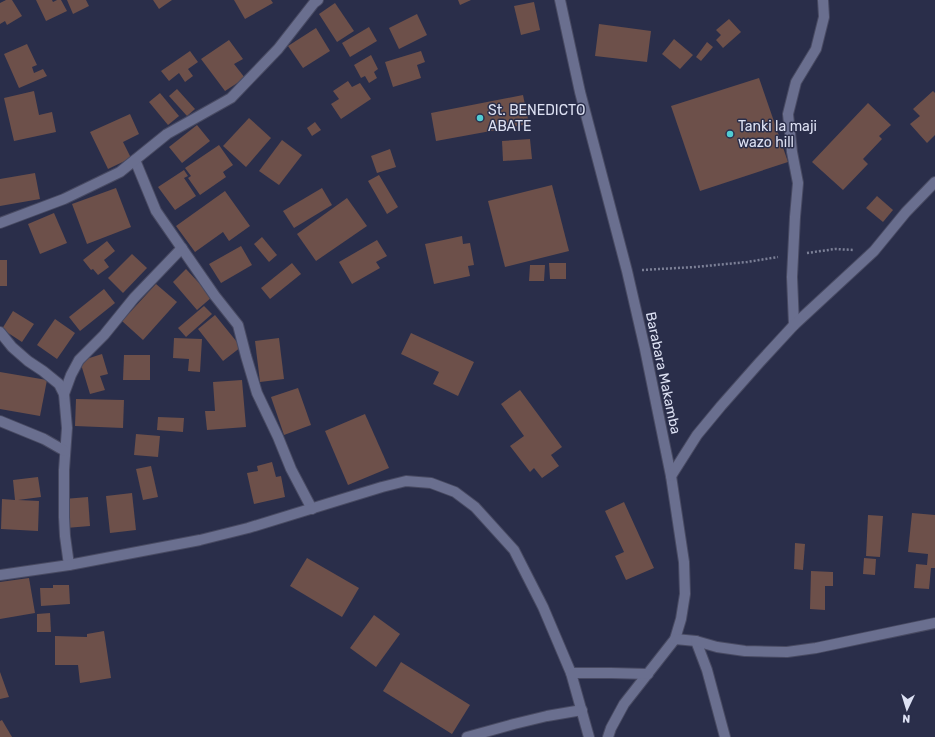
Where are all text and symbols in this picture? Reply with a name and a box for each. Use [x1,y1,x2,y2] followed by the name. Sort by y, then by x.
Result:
[488,102,585,135] place label: St. BENEDICTO ABATE
[475,113,485,123] marker: St. BENEDICTO ABATE
[738,118,817,151] place label: Tanki la maji wazo hill
[725,129,735,139] marker: Tanki la maji wazo hill
[642,310,684,436] street label: Barabara Makamba
[887,689,927,729] north arrow
[902,712,911,725] text: N

